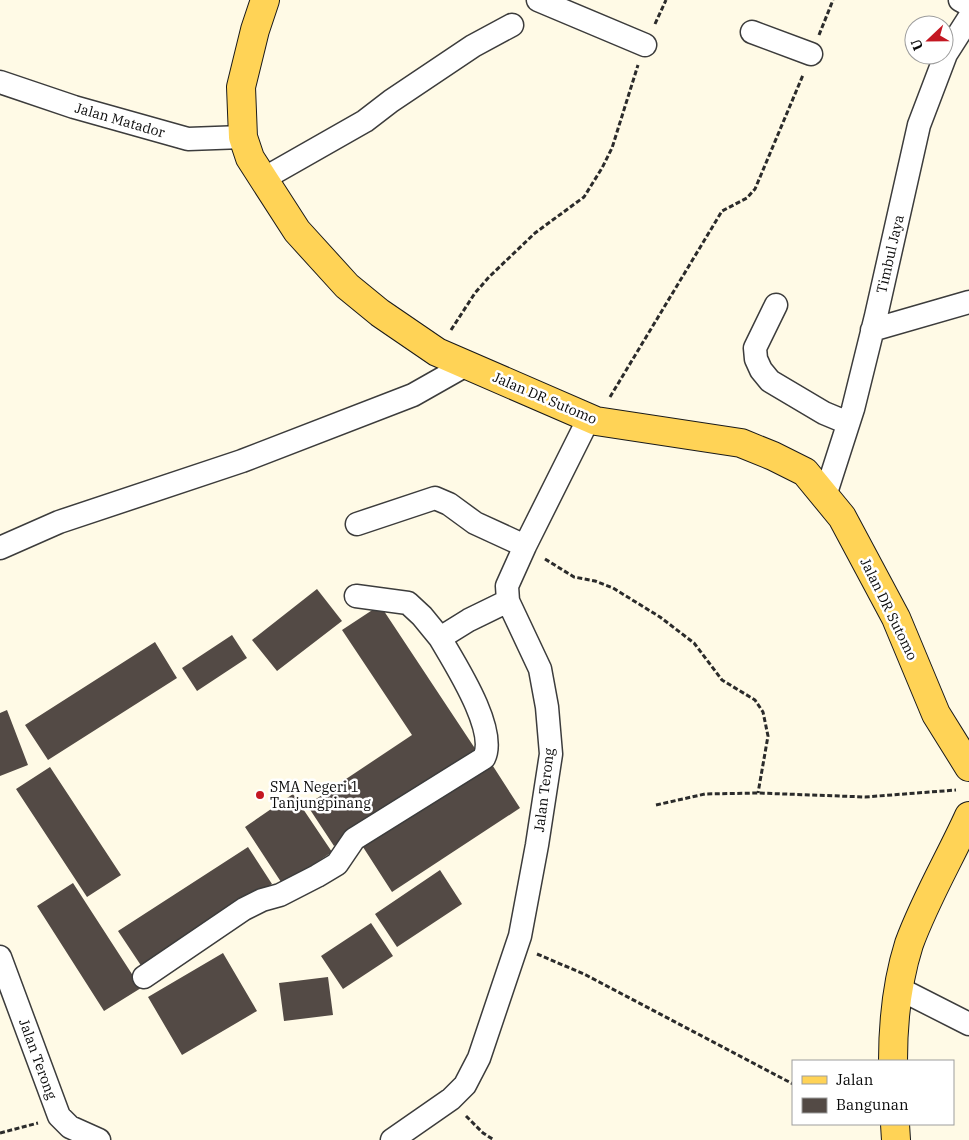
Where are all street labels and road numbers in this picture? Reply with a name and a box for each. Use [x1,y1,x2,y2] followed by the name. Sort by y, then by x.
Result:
[73,99,168,142] street label: Jalan Matador
[872,213,908,295] street label: Timbul Jaya
[490,368,600,428] street label: Jalan DR Sutomo
[856,555,922,663] street label: Jalan DR Sutomo
[530,747,558,833] street label: Jalan Terong
[15,1016,61,1102] street label: Jalan Terong

